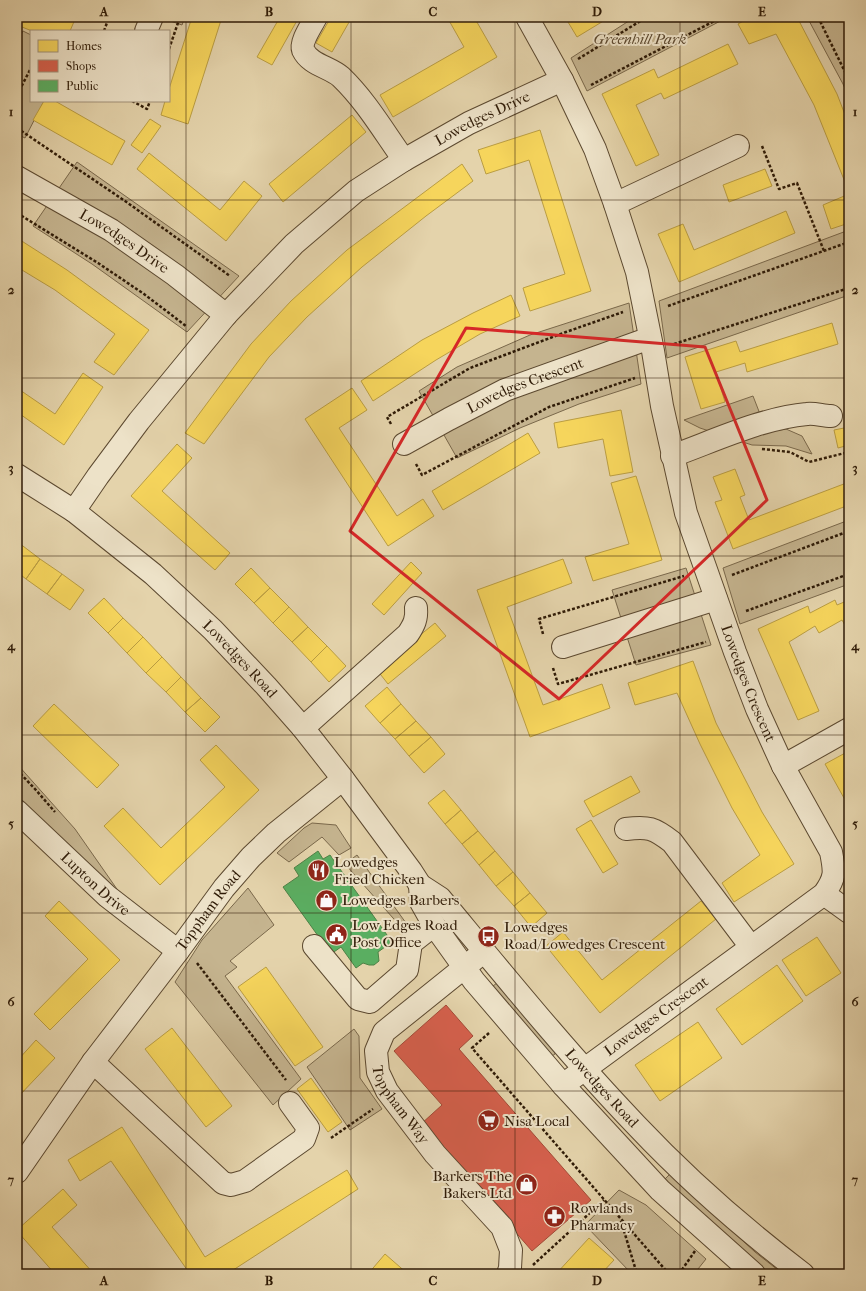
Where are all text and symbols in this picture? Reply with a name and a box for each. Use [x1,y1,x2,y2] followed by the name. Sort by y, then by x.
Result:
[99,4,109,19] text: A
[265,4,274,19] text: B
[429,4,438,19] text: C
[592,4,602,19] text: D
[758,4,766,19] text: E
[30,30,170,102] legend
[594,30,687,48] park label: Greenhill Park
[66,39,102,53] text: Homes
[66,59,96,73] text: Shops
[66,79,98,93] text: Public
[432,87,533,150] street label: Lowedges Drive
[9,104,14,119] text: 1
[853,104,858,119] text: 1
[76,205,173,277] street label: Lowedges Drive
[8,282,15,297] text: 2
[852,282,859,297] text: 2
[464,353,586,417] street label: Lowedges Crescent
[8,460,14,476] text: 3
[852,460,858,476] text: 3
[199,616,282,702] street label: Lowedges Road
[717,622,780,745] street label: Lowedges Crescent
[6,638,16,654] text: 4
[850,638,860,654] text: 4
[8,816,14,831] text: 5
[852,816,858,831] text: 5
[57,848,134,920] street label: Lupton Drive
[334,853,425,888] place label: Lowedges Fried Chicken
[306,858,332,884] restaurant icon: Lowedges Fried Chicken
[172,866,245,955] street label: Toppham Road
[314,887,340,913] shop icon: Lowedges Barbers
[342,891,460,909] place label: Lowedges Barbers
[352,916,459,951] place label: Low Edges Road Post Office
[504,918,666,953] place label: Lowedges Road/Lowedges Crescent
[323,921,349,947] public building icon: Low Edges Road Post Office
[475,923,501,949] bus stop icon: Lowedges Road/Lowedges Crescent
[600,972,712,1060] street label: Lowedges Crescent
[7,994,15,1009] text: 6
[851,994,859,1009] text: 6
[561,1045,643,1132] street label: Lowedges Road
[368,1064,434,1148] street label: Toppham Way
[476,1108,502,1134] supermarket icon: Nisa Local
[504,1112,570,1130] place label: Nisa Local
[433,1167,513,1202] place label: Barkers The Bakers Ltd
[7,1172,15,1187] text: 7
[514,1172,540,1198] shop icon: Barkers The Bakers Ltd
[851,1172,859,1187] text: 7
[570,1199,636,1234] place label: Rowlands Pharmacy
[541,1204,567,1230] pharmacy icon: Rowlands Pharmacy
[99,1273,109,1288] text: A
[265,1273,274,1288] text: B
[429,1273,438,1288] text: C
[592,1273,602,1288] text: D
[758,1273,766,1288] text: E

